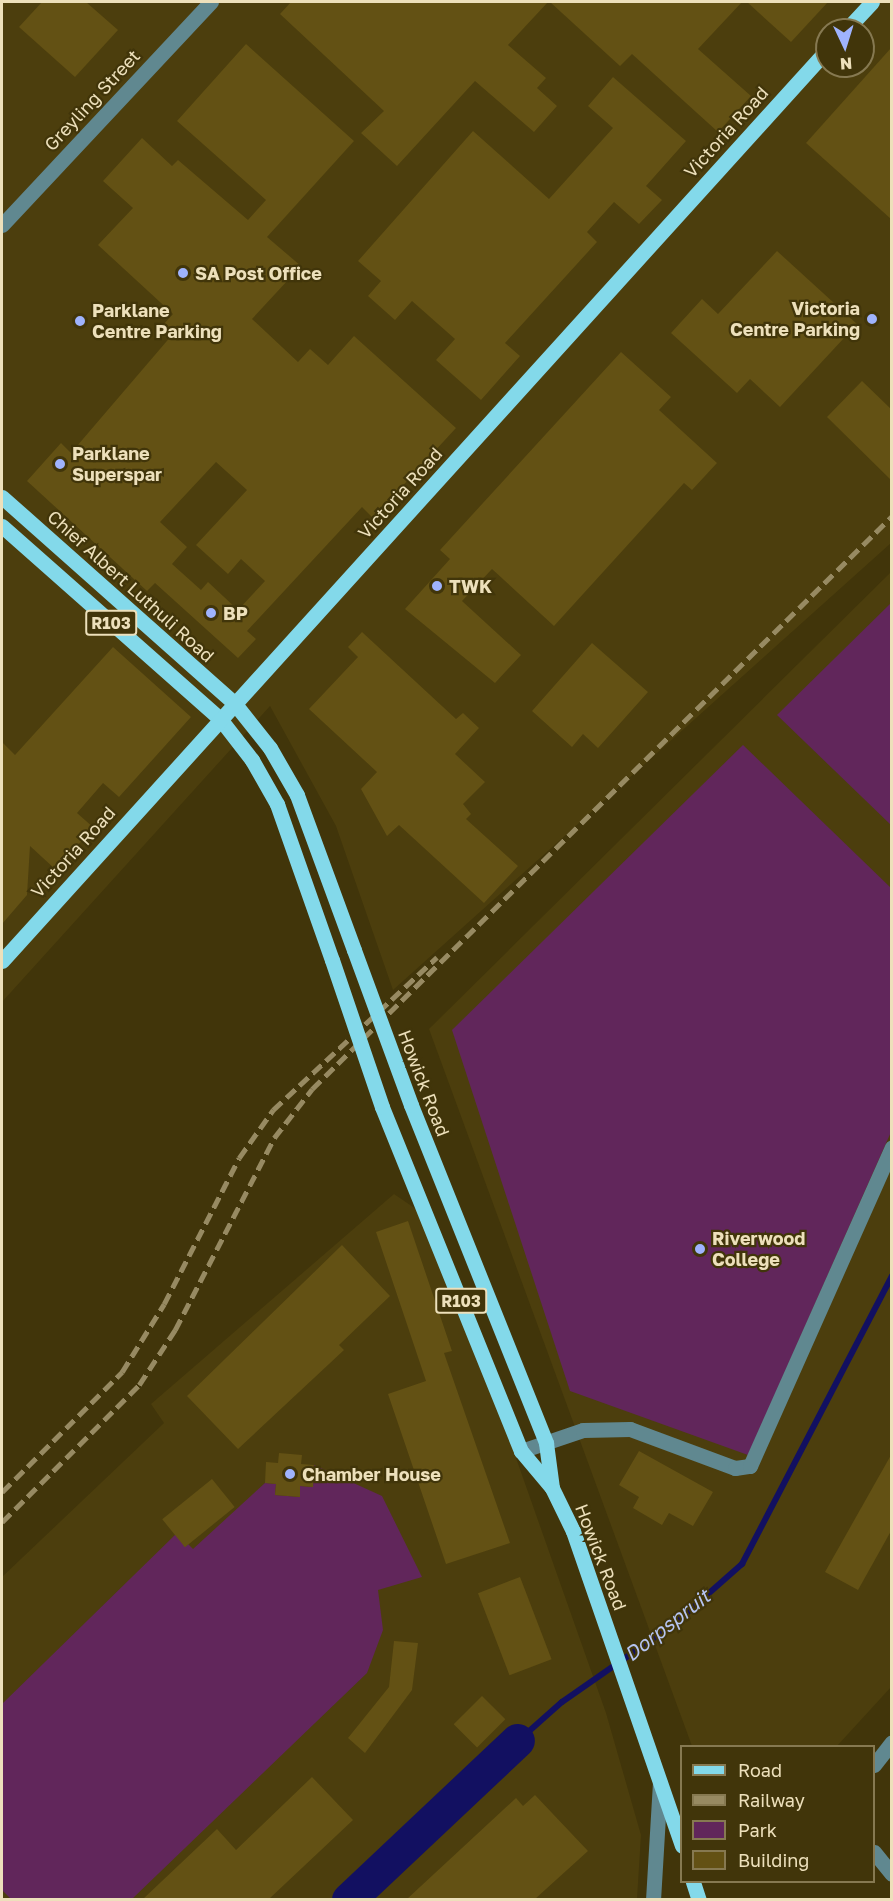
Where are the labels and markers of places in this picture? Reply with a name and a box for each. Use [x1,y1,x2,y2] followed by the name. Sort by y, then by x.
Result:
[195,262,322,284] place label: SA Post Office
[176,266,190,280] marker: SA Post Office
[730,298,860,340] place label: Victoria Centre Parking
[92,300,222,342] place label: Parklane Centre Parking
[865,312,879,326] marker: Victoria Centre Parking
[73,314,87,328] marker: Parklane Centre Parking
[72,443,162,486] place label: Parklane Superspar
[53,457,67,471] marker: Parklane Superspar
[449,575,492,597] place label: TWK
[430,579,444,593] marker: TWK
[223,602,248,624] place label: BP
[204,606,218,620] marker: BP
[712,1228,805,1270] place label: Riverwood College
[693,1242,707,1256] marker: Riverwood College
[302,1463,441,1485] place label: Chamber House
[283,1467,297,1481] marker: Chamber House

